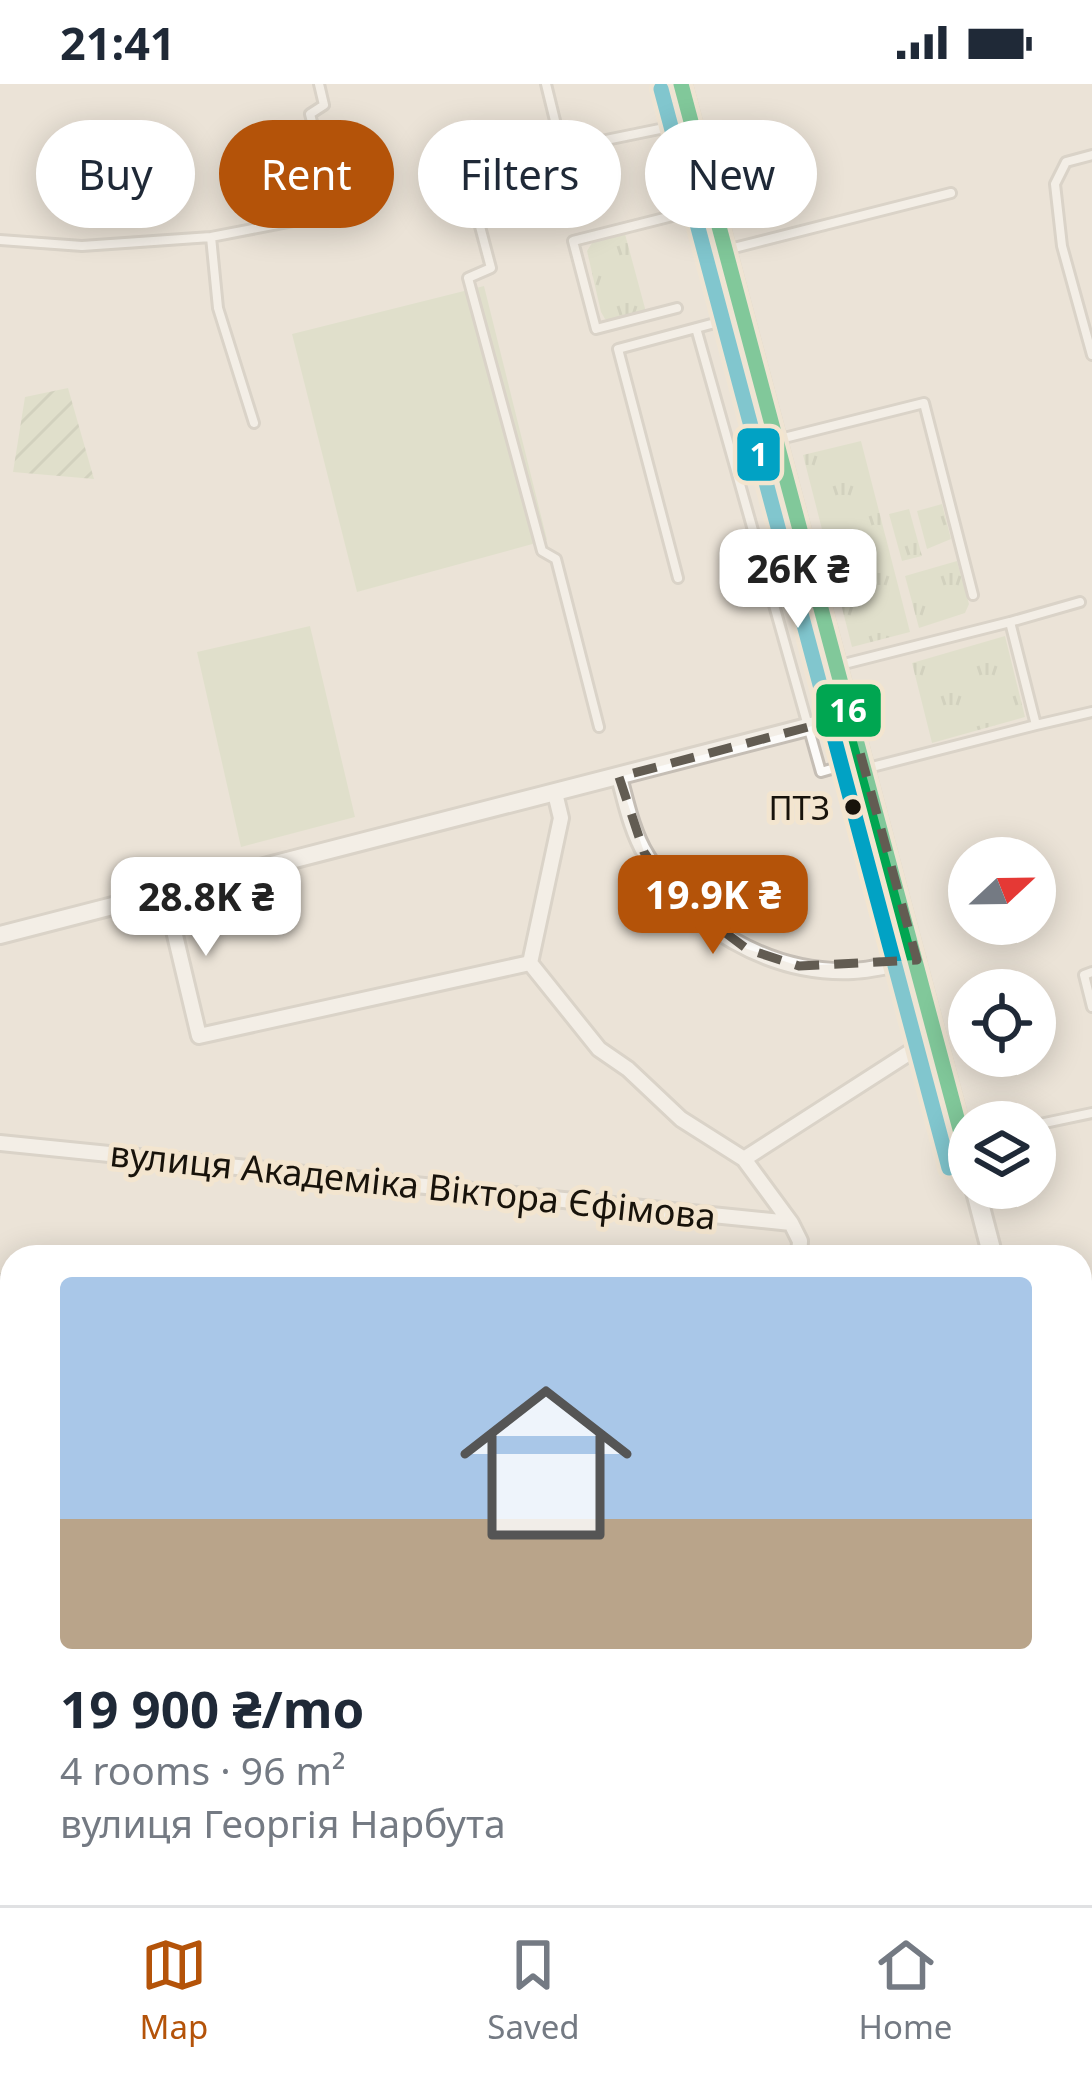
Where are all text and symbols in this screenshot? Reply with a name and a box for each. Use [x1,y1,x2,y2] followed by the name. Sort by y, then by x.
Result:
[60,12,176,73] text: 21:41
[36,120,195,228] chip: Buy
[219,120,394,228] chip: Rent
[418,120,621,228] chip: Filters
[645,120,817,228] chip: New
[735,426,782,483] line badge: 1
[750,431,768,476] text: 1
[714,529,882,631] pin: 26K ₴
[747,541,849,594] text: 26K ₴
[814,682,883,739] line badge: 16
[829,687,867,732] text: 16
[768,785,830,830] place label: ПТЗ
[842,796,864,818] marker: ПТЗ
[948,837,1056,945] north arrow
[948,837,1056,1209] map controls
[602,855,824,957] pin: 19.9K ₴
[95,857,317,959] pin: 28.8K ₴
[645,867,781,920] text: 19.9K ₴
[138,869,274,922] text: 28.8K ₴
[948,969,1056,1077] button: locate
[948,1101,1056,1209] button: layers
[108,1128,718,1241] street label: вулиця Академіка Віктора Єфімова
[438,1355,654,1571] icon: home
[60,1673,364,1743] text: 19 900 ₴/mo
[60,1743,346,1796] text: 4 rooms · 96 m²
[60,1796,506,1849] text: вулиця Георгія Нарбута
[140,1932,208,2049] tab: Map
[487,1932,580,2049] tab: Saved
[859,1932,952,2049] tab: Home

